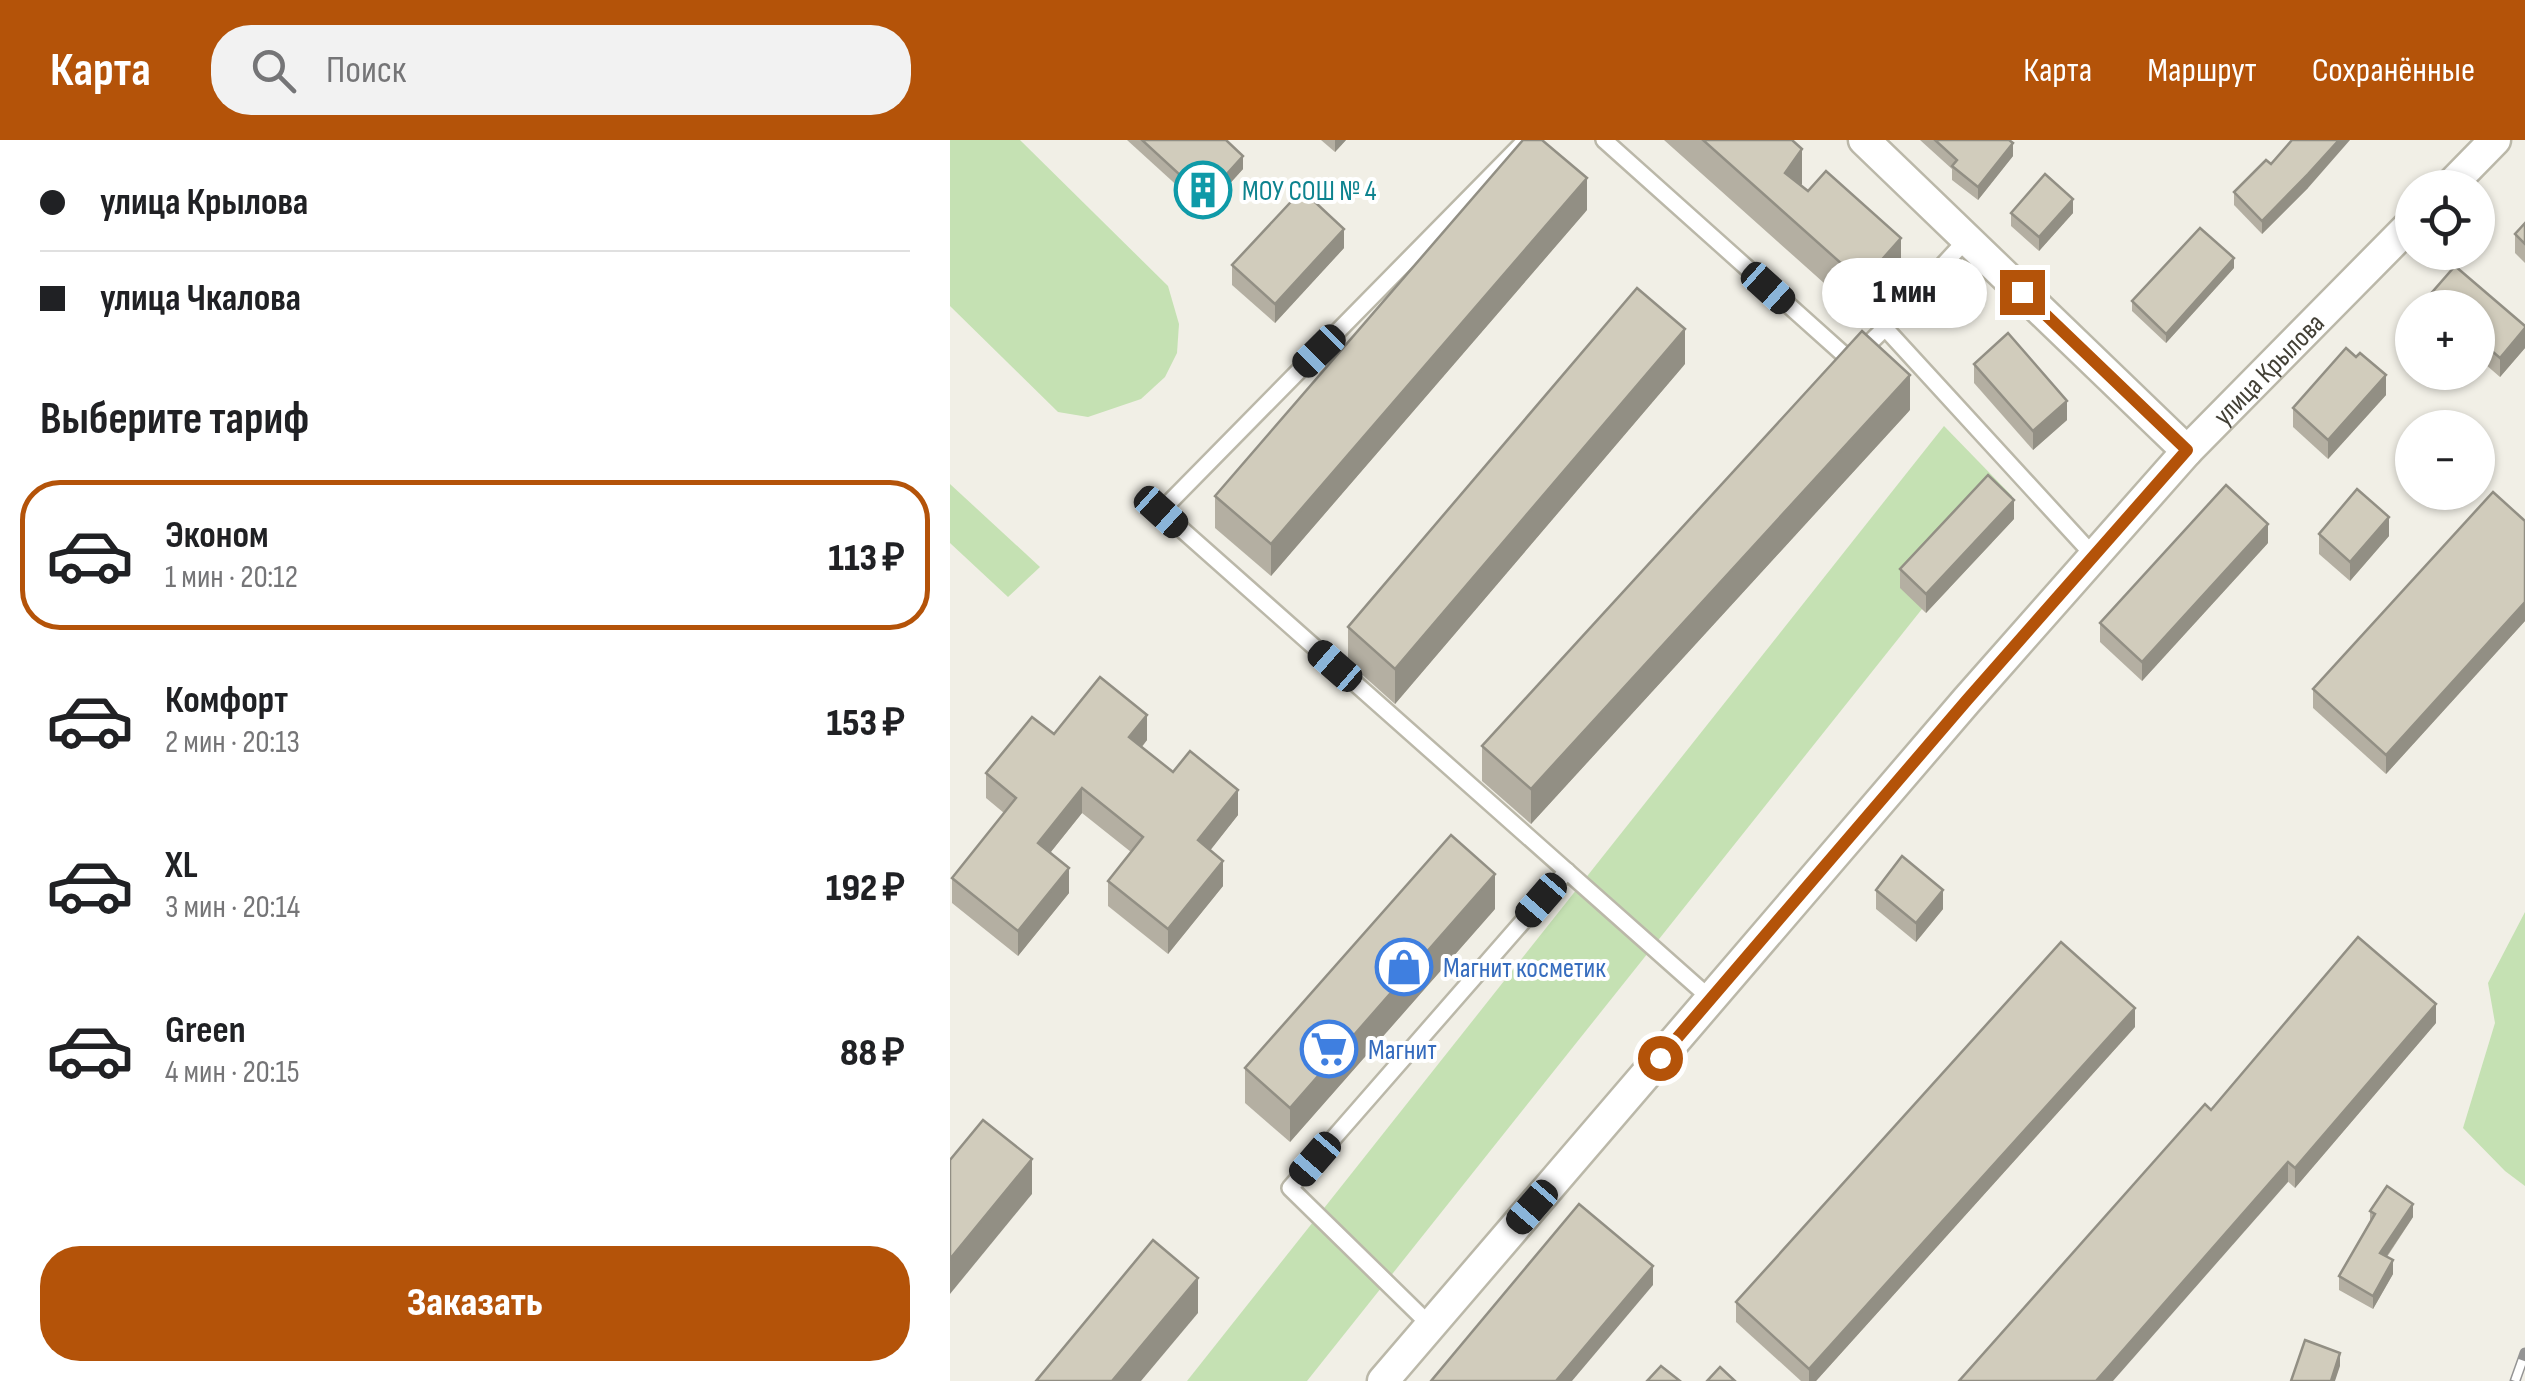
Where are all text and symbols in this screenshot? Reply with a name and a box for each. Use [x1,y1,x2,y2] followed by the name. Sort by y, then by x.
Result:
[211,25,911,115] search box
[50,42,151,99] text: Карта
[246,43,301,98] icon: search
[326,48,406,93] text: Поиск
[2023,49,2092,92] text: Карта
[2147,49,2257,92] text: Маршрут
[2312,49,2475,92] text: Сохранённые
[1173,160,1233,220] building icon: МОУ СОШ № 4
[2395,170,2495,510] map controls
[2395,170,2495,270] button: locate
[1242,175,1377,208] place label: МОУ СОШ № 4
[100,180,308,225] text: улица Крылова
[1736,257,1800,319] car
[1822,257,1987,327] callout: 1 мин
[2000,270,2045,315] route end
[1873,273,1936,312] text: 1 мин
[100,276,301,321] text: улица Чкалова
[2395,290,2495,390] button: +
[2207,307,2332,433] street label: улица Крылова
[1287,319,1351,383] car
[40,392,309,447] text: Выберите тариф
[2395,410,2495,510] button: −
[1129,481,1193,543] car
[45,510,135,600] icon: car
[165,513,269,558] text: Эконом
[828,536,905,581] text: 113 ₽
[165,558,298,597] text: 1 мин · 20:12
[1303,635,1367,697] car
[45,675,135,765] icon: car
[165,678,288,723] text: Комфорт
[827,701,905,746] text: 153 ₽
[165,723,300,762] text: 2 мин · 20:13
[45,840,135,930] icon: car
[165,843,198,888] text: XL
[826,866,905,911] text: 192 ₽
[1510,868,1572,932] car
[165,888,300,927] text: 3 мин · 20:14
[1374,937,1434,997] shop icon: Магнит косметик
[1443,952,1606,985] place label: Магнит косметик
[45,1005,135,1095] icon: car
[165,1008,246,1053] text: Green
[1299,1019,1359,1079] supermarket icon: Магнит
[840,1031,905,1076] text: 88 ₽
[1368,1034,1437,1067] place label: Магнит
[1638,1036,1683,1081] route start
[165,1053,300,1092] text: 4 мин · 20:15
[1284,1127,1346,1191] car
[1501,1175,1563,1239] car
[40,1246,910,1361] button: Заказать

